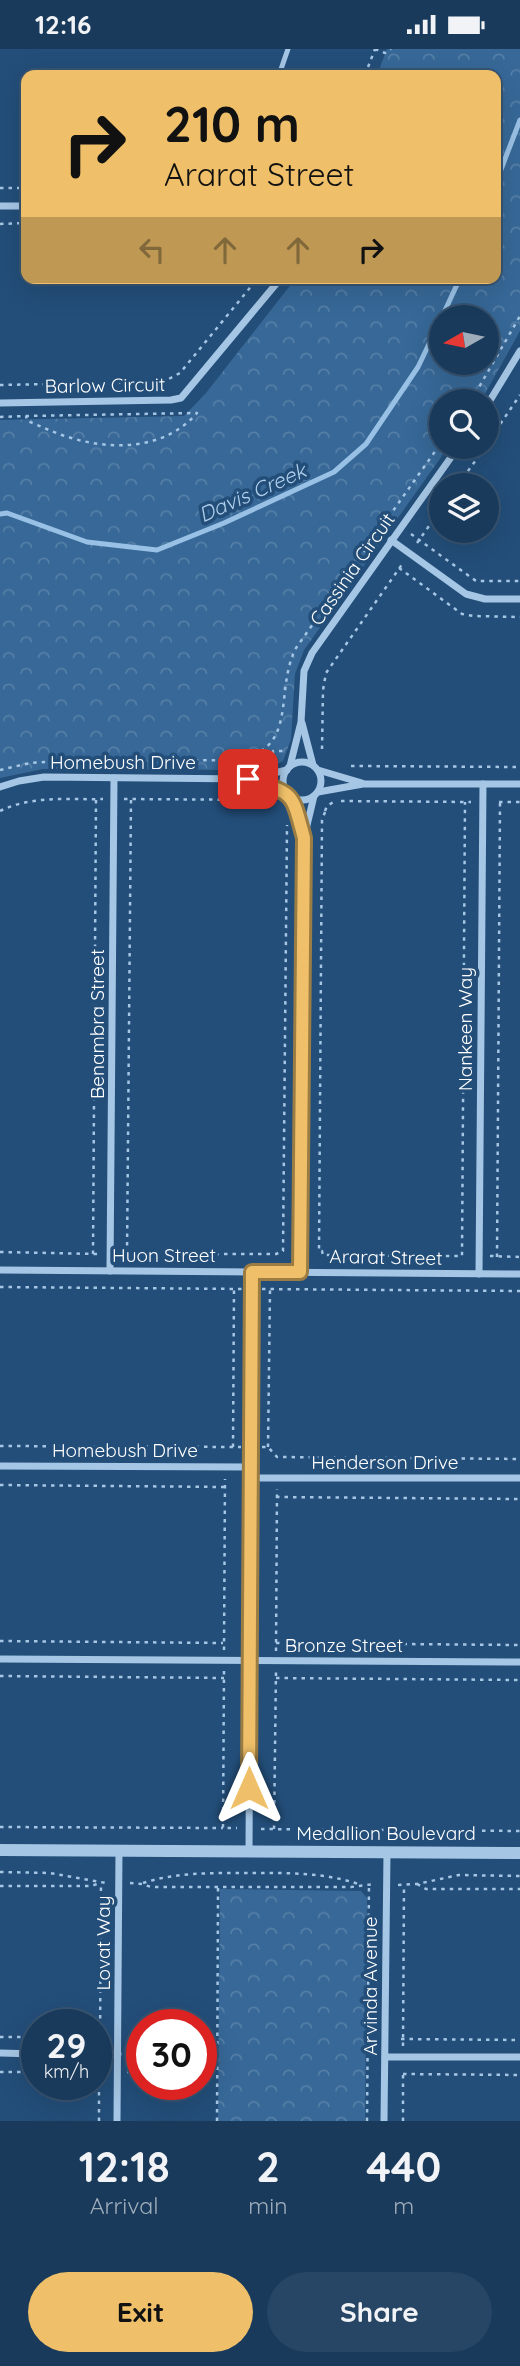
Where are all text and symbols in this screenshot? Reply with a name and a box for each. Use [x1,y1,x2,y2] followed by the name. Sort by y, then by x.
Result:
[35,8,92,41] text: 12:16
[164,93,300,154] text: 210 m
[49,98,140,189] icon: right
[164,154,354,194] text: Ararat Street
[133,231,171,269] icon: left
[206,231,244,269] icon: ahead
[279,231,317,269] icon: ahead
[352,231,390,269] icon: right
[429,305,499,375] north arrow
[429,305,499,543] map controls
[44,372,166,398] street label: Barlow Circuit
[429,389,499,459] button: search
[194,456,311,527] water label: Davis Creek
[429,473,499,543] button: layers
[304,508,400,630] street label: Cassinia Circuit
[218,749,278,809] pin
[50,750,196,774] street label: Homebush Drive
[229,760,267,798] icon: arrive
[85,949,109,1099] street label: Benambra Street
[453,967,477,1091] street label: Nankeen Way
[112,1243,216,1267] street label: Huon Street
[329,1244,443,1270] street label: Ararat Street
[52,1438,198,1462] street label: Homebush Drive
[311,1450,459,1474] street label: Henderson Drive
[285,1633,403,1657] street label: Bronze Street
[212,1751,286,1825] position arrow
[296,1821,476,1845] street label: Medallion Boulevard
[91,1895,115,1991] street label: Lovat Way
[358,1917,382,2055] street label: Arvinda Avenue
[126,2009,217,2100] speed limit sign: 30
[47,2023,86,2067] text: 29
[44,2060,89,2083] text: km/h
[79,2140,170,2193] text: 12:18
[256,2140,280,2193] text: 2
[366,2140,441,2193] text: 440
[90,2191,159,2220] text: Arrival
[248,2191,288,2220] text: min
[393,2191,414,2220] text: m
[28,2272,253,2352] button: Exit
[267,2272,492,2352] button: Share

